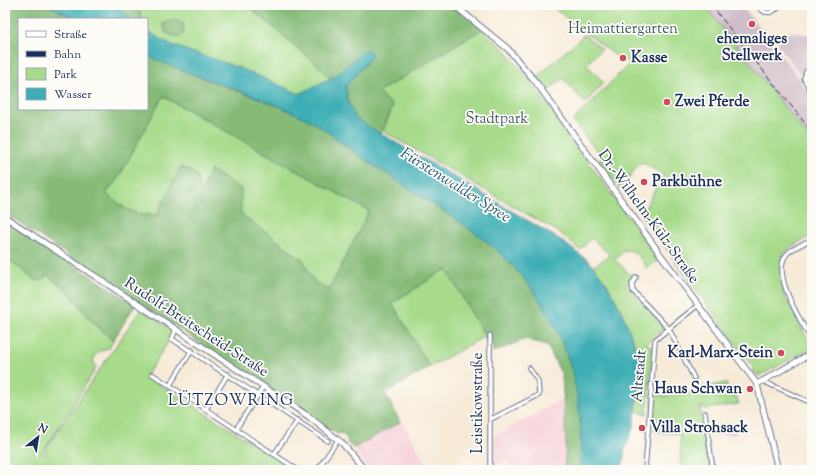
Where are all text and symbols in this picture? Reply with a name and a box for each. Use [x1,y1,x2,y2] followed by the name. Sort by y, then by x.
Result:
[18,18,148,110] legend
[568,19,678,40] park label: Heimattiergarten
[747,19,757,29] marker: ehemaliges Stellwerk
[54,26,88,44] text: Straße
[717,29,787,67] place label: ehemaliges Stellwerk
[54,46,81,64] text: Bahn
[631,48,668,69] place label: Kasse
[618,53,628,63] marker: Kasse
[54,66,77,84] text: Park
[54,86,92,104] text: Wasser
[675,92,750,113] place label: Zwei Pferde
[662,97,672,107] marker: Zwei Pferde
[466,109,529,130] park label: Stadtpark
[395,143,515,229] water label: Fürstenwalder Spree
[592,146,704,288] street label: Dr.-Wilhelm-Külz-Straße
[652,172,722,193] place label: Parkbühne
[639,177,649,187] marker: Parkbühne
[120,273,272,383] street label: Rudolf-Breitscheid-Straße
[668,343,773,364] place label: Karl-Marx-Stein
[776,348,786,358] marker: Karl-Marx-Stein
[627,349,653,403] street label: Altstadt
[468,353,489,453] street label: Leistikowstraße
[654,379,742,400] place label: Haus Schwan
[745,384,755,394] marker: Haus Schwan
[168,390,294,413] district label: LÜTZOWRING
[18,417,58,457] north arrow
[650,418,749,439] place label: Villa Strohsack
[34,420,50,438] text: N
[637,423,647,433] marker: Villa Strohsack

